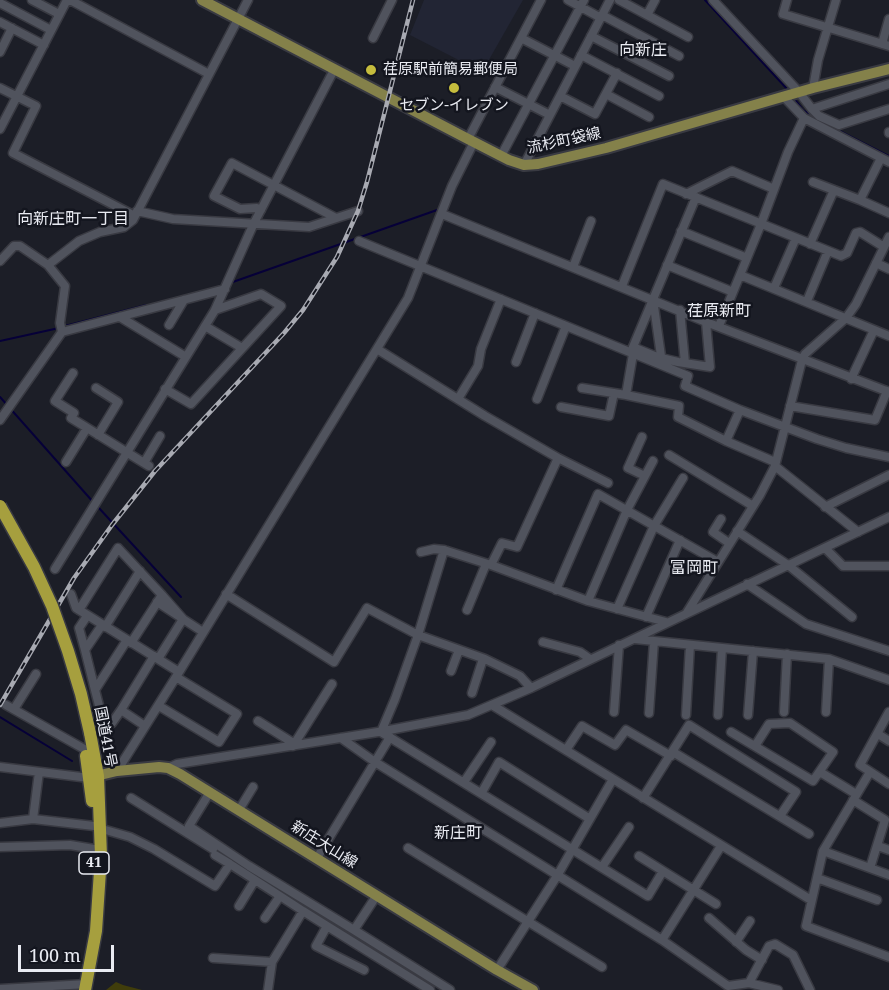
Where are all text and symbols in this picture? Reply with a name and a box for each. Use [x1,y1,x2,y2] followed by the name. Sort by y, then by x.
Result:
[619,40,667,60] district label: 向新庄
[383,61,518,79] place label: 荏原駅前簡易郵便局
[364,63,378,77] marker: 荏原駅前簡易郵便局
[447,81,461,95] marker: セブン-イレブン
[399,97,509,115] place label: セブン-イレブン
[525,124,603,158] street label: 流杉町袋線
[17,209,129,229] district label: 向新庄町一丁目
[687,301,751,321] district label: 荏原新町
[670,558,718,578] district label: 富岡町
[90,705,120,769] street label: 国道41号
[287,817,361,873] street label: 新庄大山線
[434,823,482,843] district label: 新庄町
[79,852,109,874] road number: 41
[21,933,117,971] scale bar
[29,943,81,967] text: 100 m

